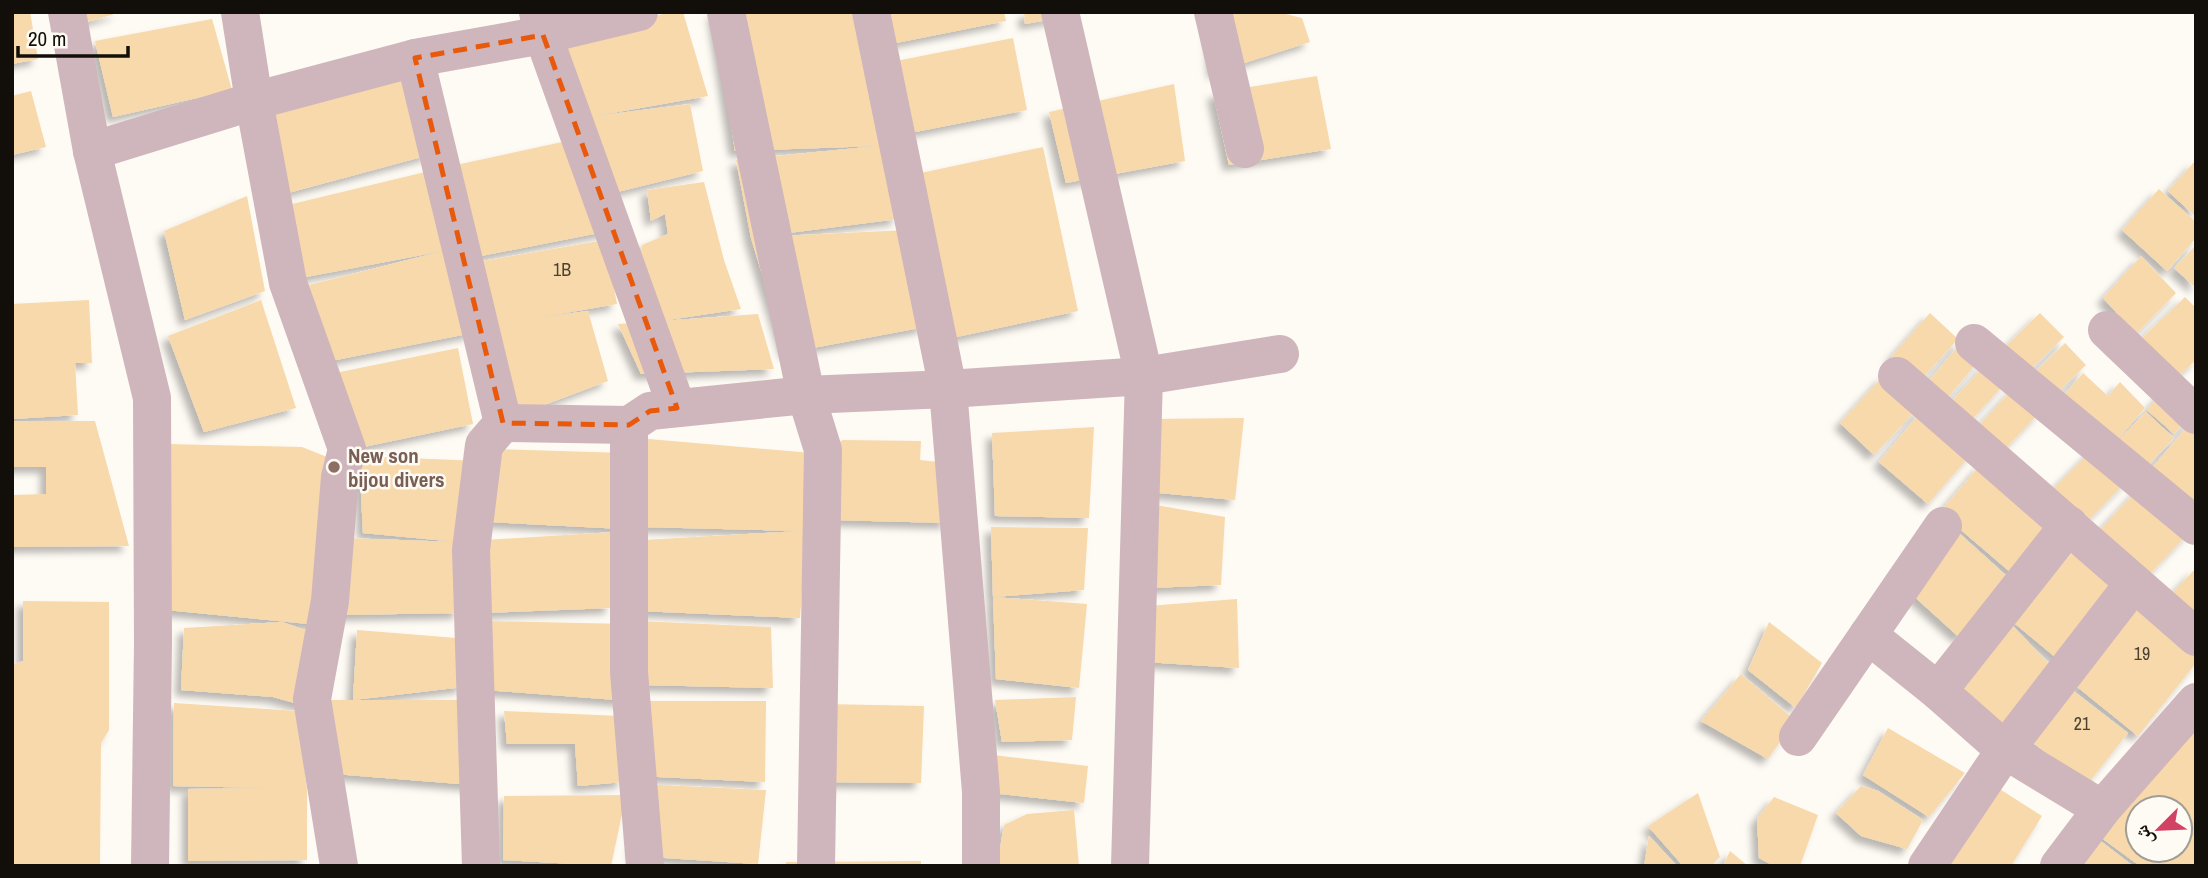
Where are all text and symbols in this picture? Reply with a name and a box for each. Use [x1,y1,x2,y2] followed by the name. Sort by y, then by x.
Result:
[18,14,128,58] scale bar
[28,24,66,53] text: 20 m
[553,257,571,282] house number: 1B
[348,441,445,494] place label: New son bijou divers
[326,459,342,475] marker: New son bijou divers
[2134,641,2150,666] house number: 19
[2074,711,2091,736] house number: 21
[2124,794,2194,864] north arrow
[2127,821,2159,850] text: ش

